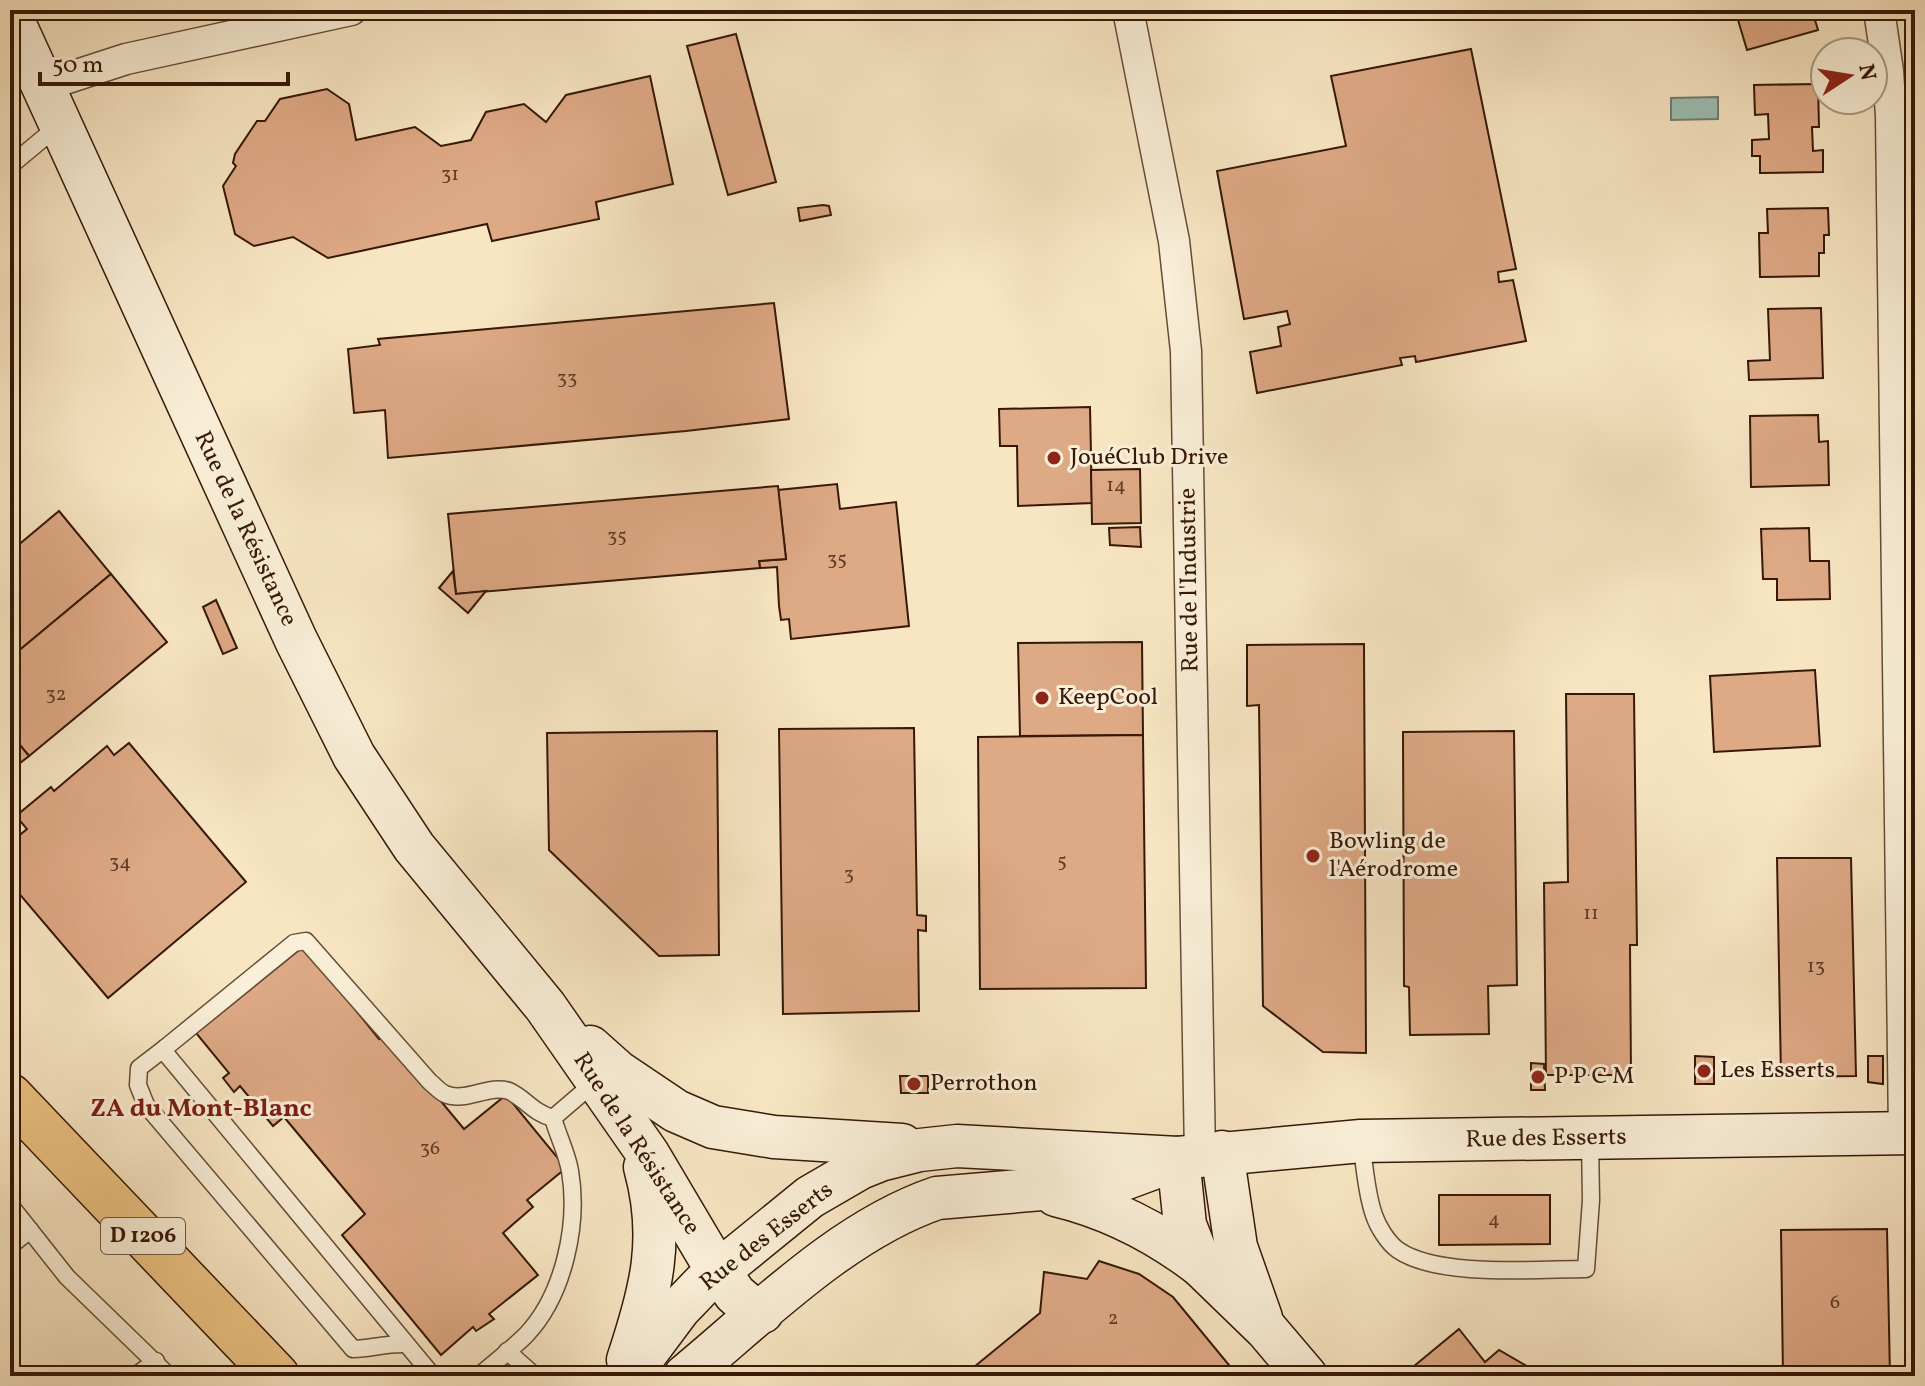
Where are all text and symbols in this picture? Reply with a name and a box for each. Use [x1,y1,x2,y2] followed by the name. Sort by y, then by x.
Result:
[40,36,288,86] scale bar
[1809,36,1889,116] north arrow
[52,49,104,83] text: 50 m
[1849,61,1883,83] text: N
[441,161,459,189] house number: 31
[557,365,577,393] house number: 33
[185,426,305,632] street label: Rue de la Résistance
[1070,441,1229,475] place label: JouéClub Drive
[1045,449,1063,467] marker: JouéClub Drive
[1106,472,1126,500] house number: 14
[1171,487,1209,673] street label: Rue de l'Industrie
[607,523,627,551] house number: 35
[827,546,847,574] house number: 35
[46,681,67,709] house number: 32
[1058,681,1158,715] place label: KeepCool
[1033,689,1051,707] marker: KeepCool
[1329,825,1458,887] place label: Bowling de l'Aérodrome
[1304,847,1322,865] marker: Bowling de l'Aérodrome
[1057,848,1067,876] house number: 5
[109,849,131,877] house number: 34
[844,861,854,889] house number: 3
[1583,900,1599,928] house number: 11
[1807,953,1825,981] house number: 13
[564,1046,708,1242] street label: Rue de la Résistance
[1720,1054,1835,1088] place label: Les Esserts
[1554,1060,1634,1094] place label: P P C M
[1695,1062,1713,1080] marker: Les Esserts
[930,1067,1038,1101] place label: Perrothon
[1529,1068,1547,1086] marker: P P C M
[905,1075,923,1093] marker: Perrothon
[90,1091,312,1127] district label: ZA du Mont-Blanc
[1465,1121,1627,1157] street label: Rue des Esserts
[420,1135,440,1163] house number: 36
[693,1174,841,1300] street label: Rue des Esserts
[1488,1206,1500,1234] house number: 4
[101,1218,185,1254] road number: D 1206
[1830,1289,1840,1317] house number: 6
[1108,1305,1118,1333] house number: 2

